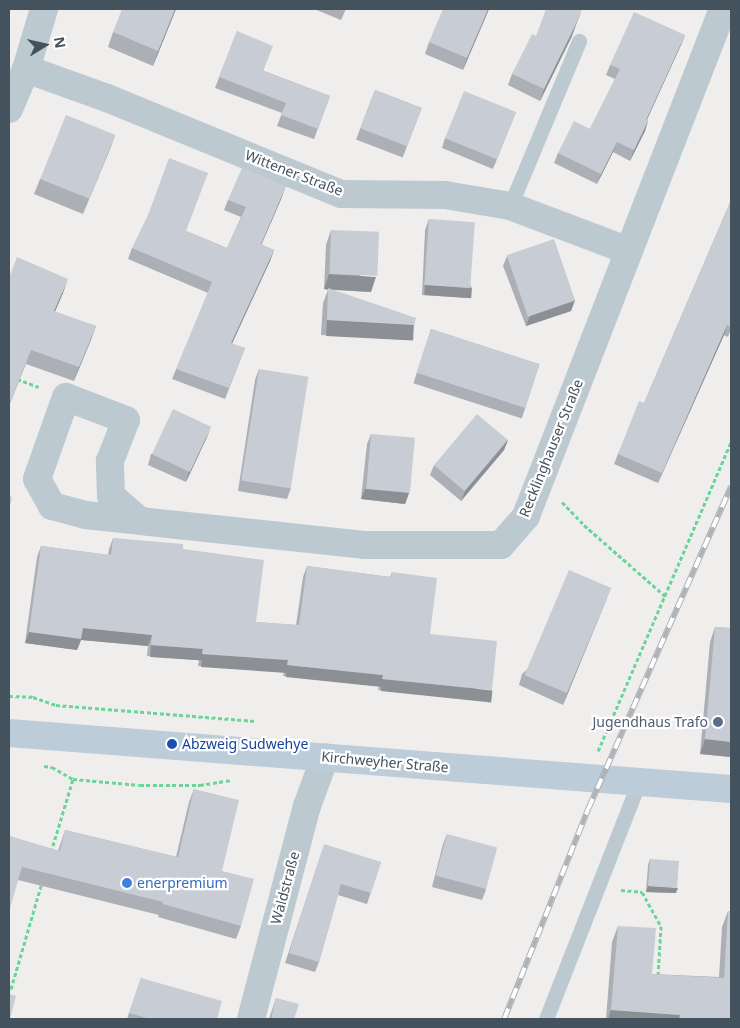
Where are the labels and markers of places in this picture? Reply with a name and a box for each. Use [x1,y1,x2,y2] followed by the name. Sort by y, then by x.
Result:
[593,714,708,730] place label: Jugendhaus Trafo
[712,716,724,728] marker: Jugendhaus Trafo
[182,736,308,752] place label: Abzweig Sudwehye
[166,738,178,750] marker: Abzweig Sudwehye
[137,875,228,891] place label: enerpremium
[121,877,133,889] marker: enerpremium

